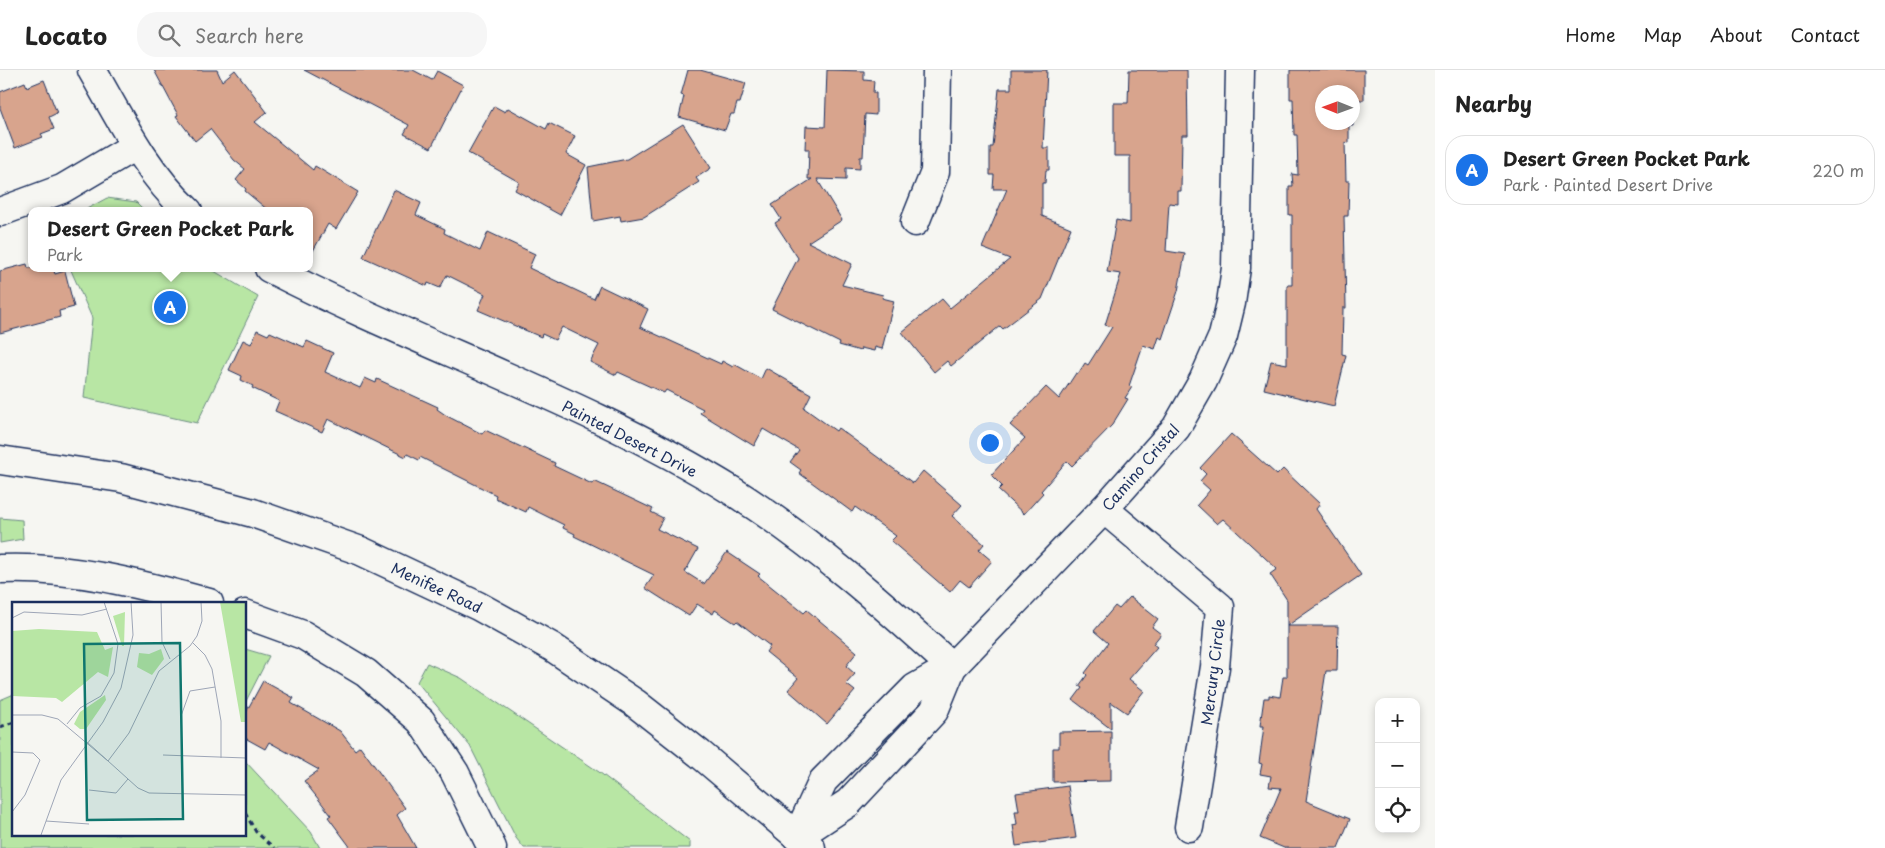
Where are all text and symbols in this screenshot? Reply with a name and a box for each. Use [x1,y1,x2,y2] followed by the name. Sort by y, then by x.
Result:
[137,12,487,57] search box
[25,17,107,53] text: Locato
[155,21,183,49] icon: search
[195,21,304,49] text: Search here
[1565,21,1615,48] text: Home
[1643,21,1682,48] text: Map
[1710,21,1762,48] text: About
[1790,21,1860,48] text: Contact
[1315,85,1360,130] north arrow
[1455,87,1532,119] text: Nearby
[1503,144,1750,172] text: Desert Green Pocket Park
[1466,158,1478,182] text: A
[1813,158,1864,182] text: 220 m
[1503,172,1713,196] text: Park · Painted Desert Drive
[28,207,313,272] popup
[47,214,294,242] text: Desert Green Pocket Park
[47,242,83,266] text: Park
[154,288,186,326] pin: A
[558,394,702,482] street label: Painted Desert Drive
[1096,418,1184,516] street label: Camino Cristal
[977,430,1003,456] your location
[388,556,486,618] street label: Menifee Road
[12,602,246,836] inset map
[1194,617,1230,727] street label: Mercury Circle
[1375,698,1420,833] map controls
[1375,698,1420,743] button: +
[1375,743,1420,788] button: −
[1375,788,1420,833] button: locate

